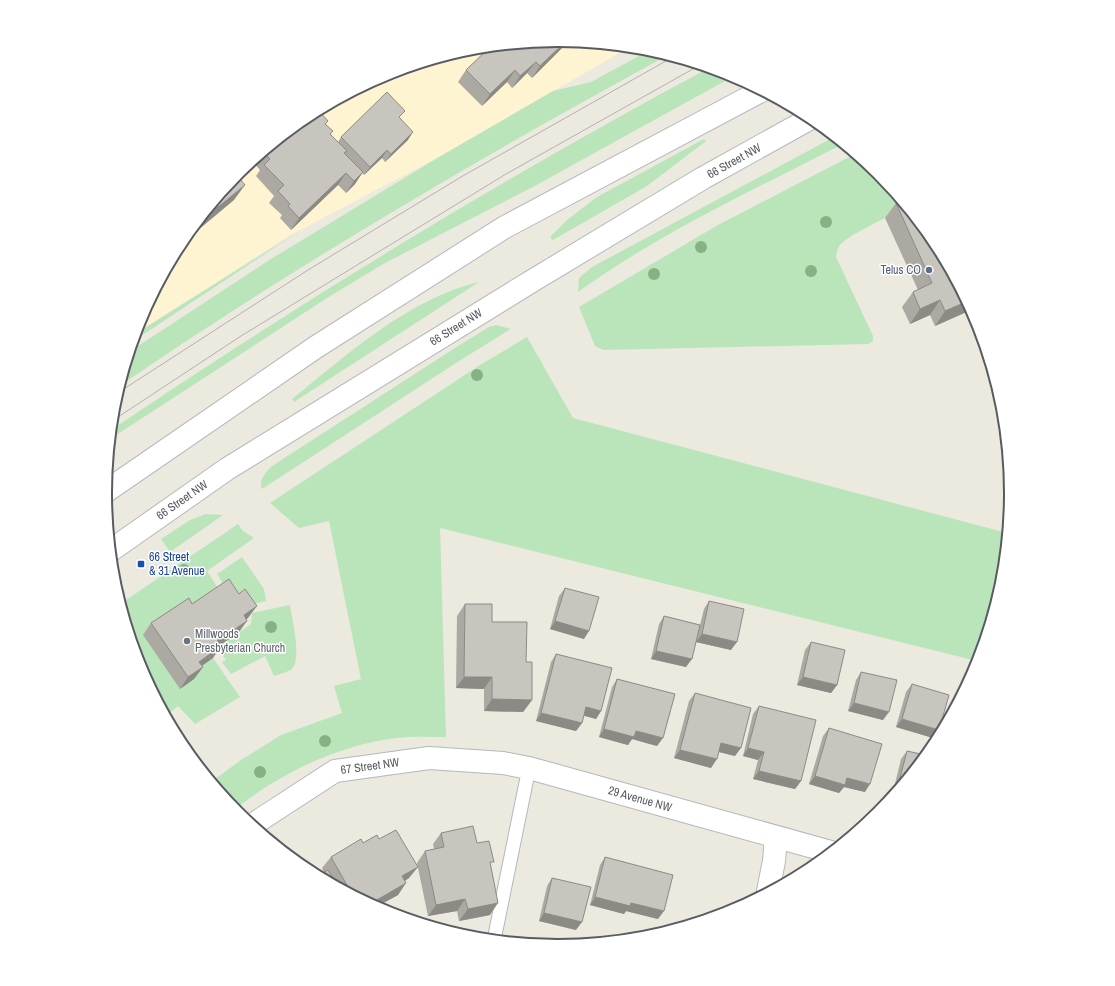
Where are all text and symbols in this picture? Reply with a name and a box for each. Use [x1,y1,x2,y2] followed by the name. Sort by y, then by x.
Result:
[704,139,764,182] street label: 66 Street NW
[881,262,921,278] place label: Telus CO
[924,265,934,275] marker: Telus CO
[427,304,486,349] street label: 66 Street NW
[153,476,211,523] street label: 66 Street NW
[149,549,205,579] place label: 66 Street & 31 Avenue
[136,559,146,569] marker: 66 Street & 31 Avenue
[195,626,285,656] place label: Millwoods Presbyterian Church
[182,636,192,646] marker: Millwoods Presbyterian Church
[340,754,401,778] street label: 67 Street NW
[606,782,674,816] street label: 29 Avenue NW

